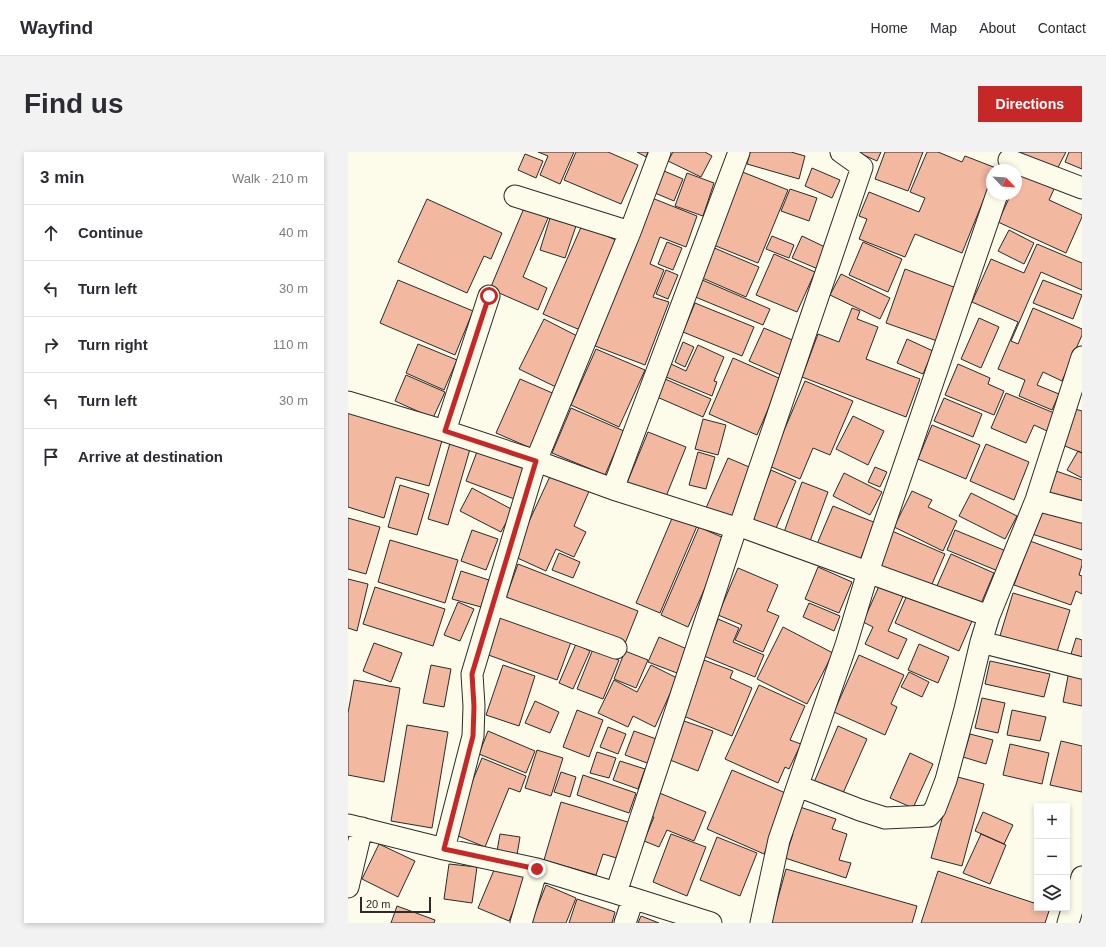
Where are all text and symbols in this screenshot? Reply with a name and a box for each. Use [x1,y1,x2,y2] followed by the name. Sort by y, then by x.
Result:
[20,17,93,38] text: Wayfind
[871,20,908,36] text: Home
[930,20,957,36] text: Map
[979,20,1016,36] text: About
[1038,20,1086,36] text: Contact
[978,86,1082,122] button: Directions
[24,88,124,119] text: Find us
[986,164,1022,200] north arrow
[40,168,84,187] text: 3 min
[232,171,308,186] text: Walk · 210 m
[40,222,62,244] icon: ahead
[78,224,143,241] text: Continue
[279,225,308,240] text: 40 m
[40,278,62,300] icon: left
[78,280,137,297] text: Turn left
[279,281,308,296] text: 30 m
[480,287,498,305] route start
[40,334,62,356] icon: right
[78,336,148,353] text: Turn right
[273,337,308,352] text: 110 m
[40,390,62,412] icon: left
[78,392,137,409] text: Turn left
[279,393,308,408] text: 30 m
[40,446,62,468] icon: arrive
[78,448,223,465] text: Arrive at destination
[1034,803,1070,911] map controls
[1034,803,1070,839] button: +
[1034,839,1070,875] button: −
[528,860,546,878] route end
[1034,875,1070,911] button: layers
[360,895,431,914] scale bar
[366,898,390,910] text: 20 m

